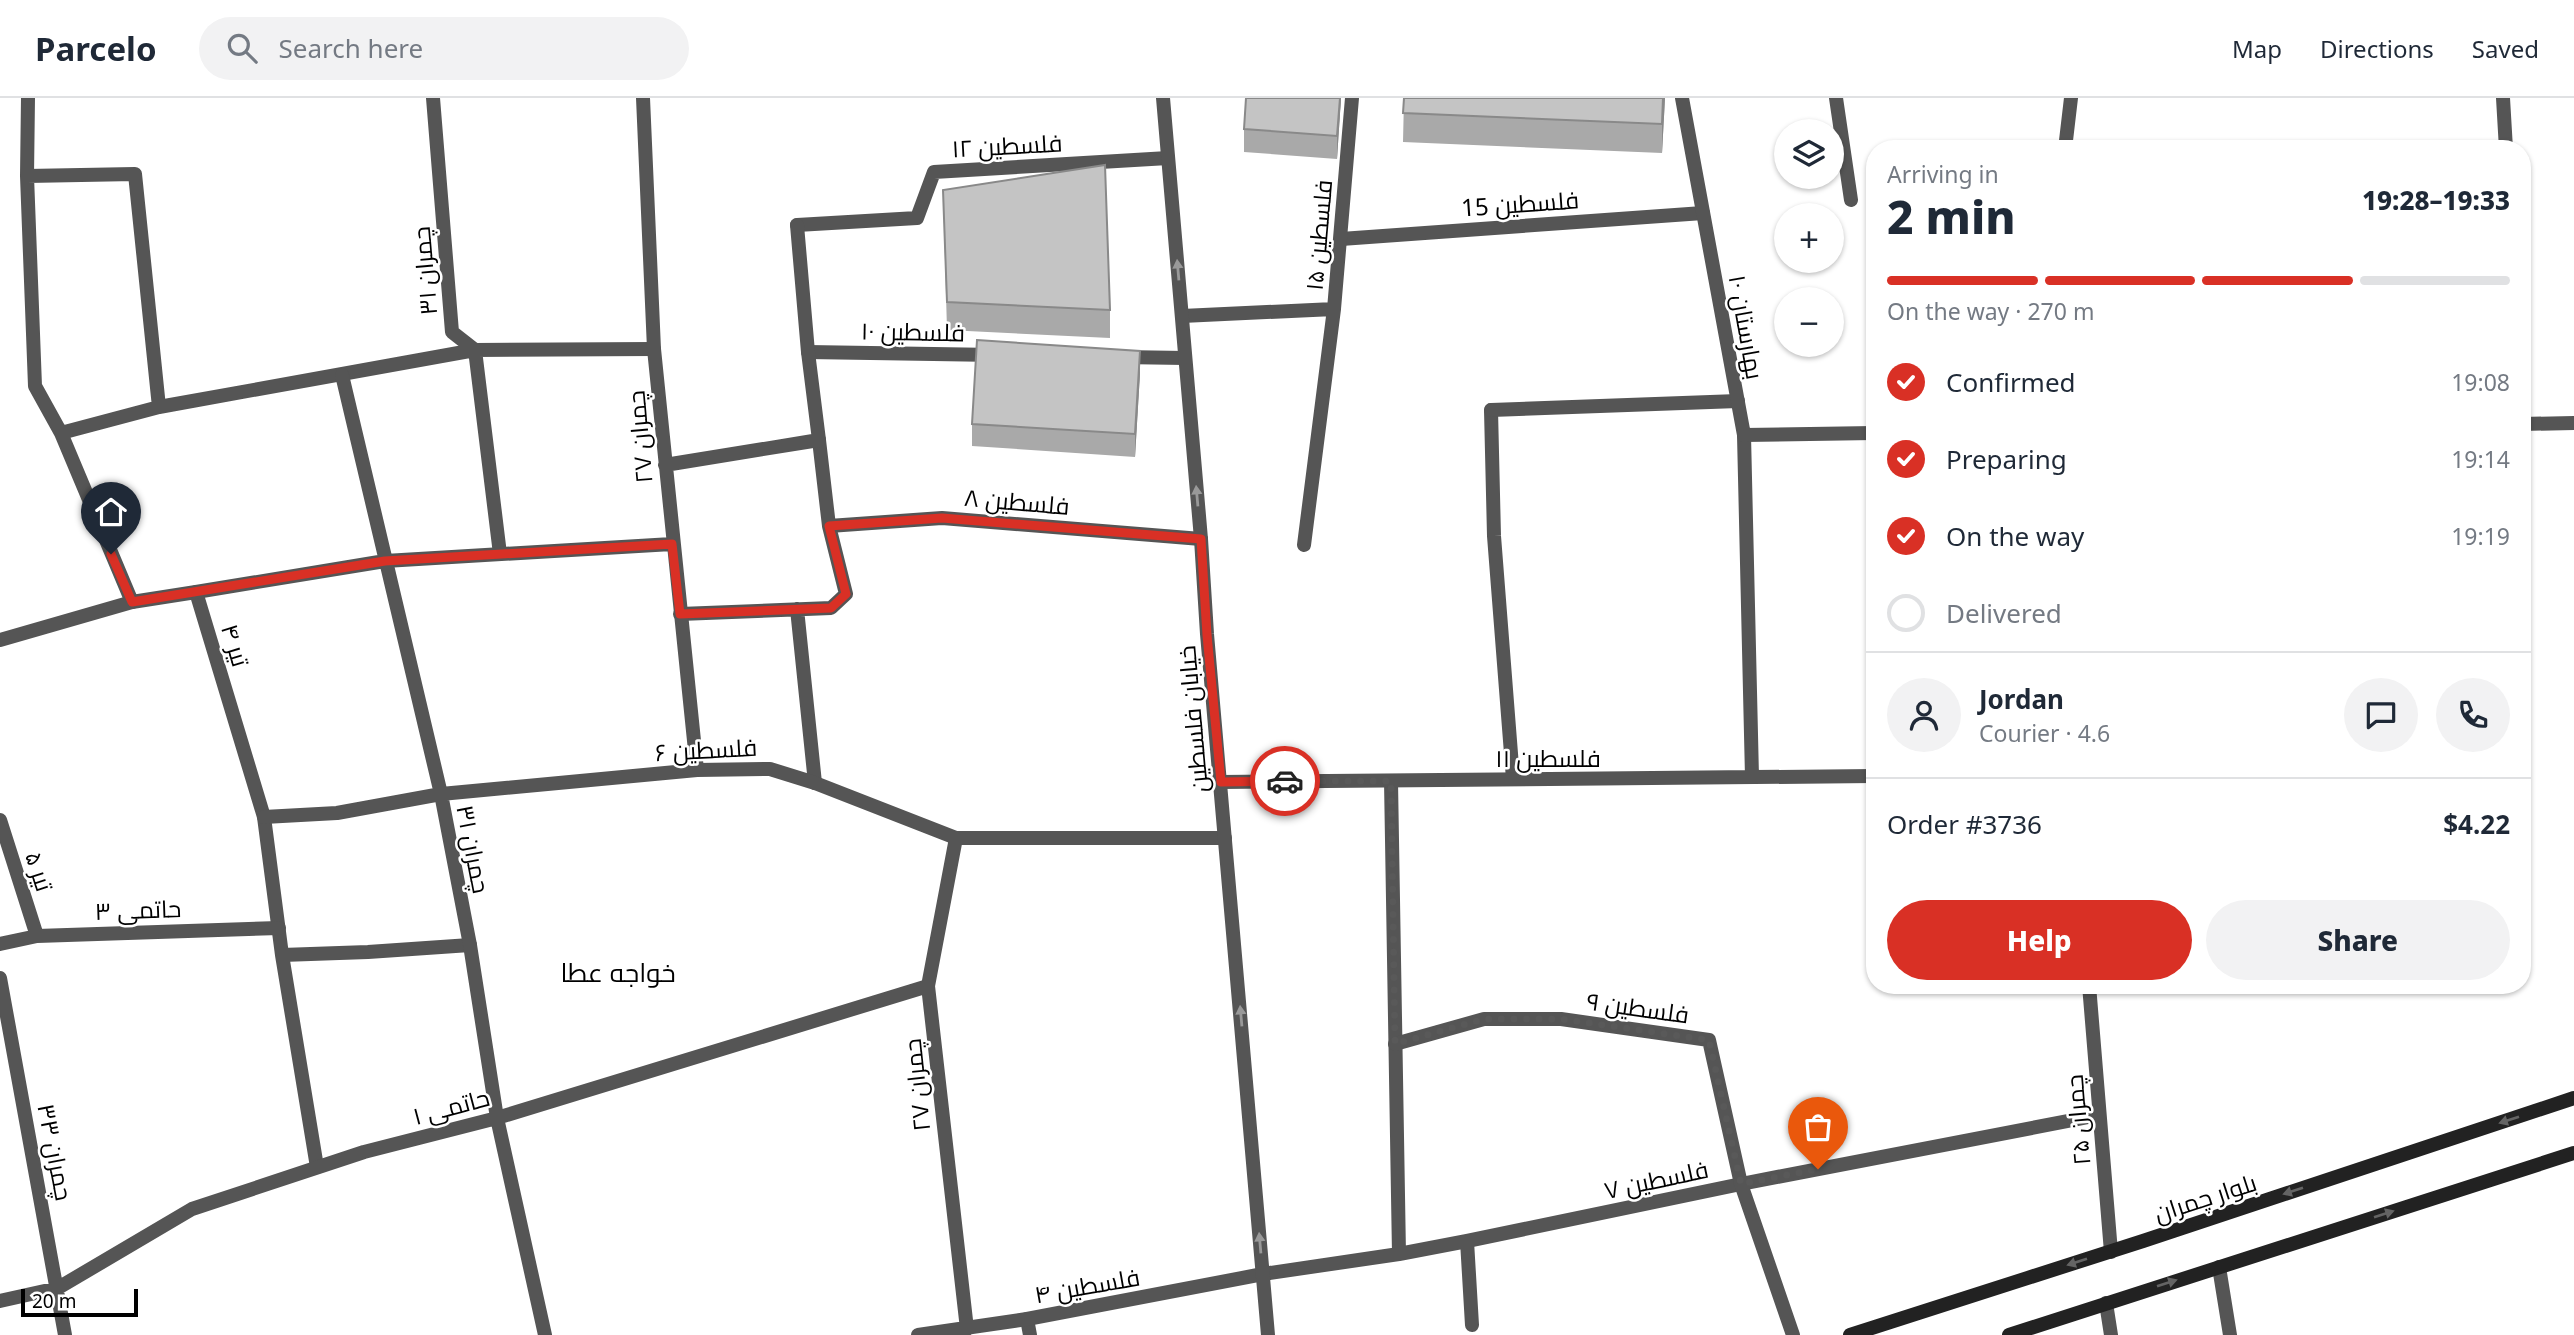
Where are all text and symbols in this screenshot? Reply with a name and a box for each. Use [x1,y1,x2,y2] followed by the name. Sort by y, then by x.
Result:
[199,17,689,80] search box
[35,26,157,71] text: Parcelo
[223,29,261,67] icon: search
[279,30,423,66] text: Search here
[2232,32,2282,65] text: Map
[2320,32,2434,65] text: Directions
[2472,32,2539,65] text: Saved
[1774,119,1844,357] map controls
[1774,119,1844,189] button: layers
[951,126,1063,164] street label: فلسطین ۱۲
[1887,158,1999,190] text: Arriving in
[1297,178,1339,292] street label: فلسطین ۱۵
[1460,182,1580,224] street label: فلسطین 15
[2362,182,2510,218] text: 19:28–19:33
[1887,185,2016,247] text: 2 min
[1774,203,1844,273] button: +
[404,225,445,317] street label: چمران ۳۱
[1172,258,1183,280] one-way arrow
[1722,272,1772,382] street label: بهارستان ۱۰
[1774,287,1844,357] button: −
[1887,295,2094,327] text: On the way · 270 m
[861,314,965,348] street label: فلسطین ۱۰
[1887,363,1925,401] icon: check
[1946,364,2076,400] text: Confirmed
[2451,366,2510,398] text: 19:08
[619,389,660,485] street label: چمران ۲۷
[1887,440,1925,478] icon: check
[1946,441,2067,477] text: Preparing
[2451,443,2510,475] text: 19:14
[963,480,1071,522] street label: فلسطین ۸
[81,482,141,554] pin
[1191,485,1202,507] one-way arrow
[92,493,130,531] icon: home
[1887,517,1925,555] icon: check
[1946,518,2084,554] text: On the way
[2451,520,2510,552] text: 19:19
[1946,595,2062,631] text: Delivered
[214,620,258,671] street label: تیر ۴
[1169,644,1215,794] street label: خیابان فلسطین
[1887,678,1961,752] button: person
[2344,678,2418,752] button: chat
[2436,678,2510,752] button: phone
[1979,681,2064,717] text: Jordan
[1979,717,2110,749] text: Courier · 4.6
[654,730,758,768] street label: فلسطین ۶
[1495,741,1601,774] street label: فلسطین ۱۱
[1250,746,1320,816] courier
[1266,762,1304,800] icon: car
[448,802,499,896] street label: چمران ۳۱
[1887,806,2042,842] text: Order #3736
[2443,806,2510,842] text: $4.22
[18,847,62,896] street label: تیر ۵
[94,891,182,927] street label: حاتمی ۳
[1887,900,2192,980] button: Help
[2206,900,2510,980] button: Share
[560,954,676,990] district label: خواجه عطا
[1585,983,1691,1031] street label: فلسطین ۹
[1235,1005,1246,1027] one-way arrow
[895,1037,938,1133] street label: چمران ۲۷
[2057,1073,2098,1167] street label: چمران ۲۵
[409,1080,493,1132] street label: حاتمی ۱
[1788,1097,1848,1169] pin
[29,1101,82,1203] street label: چمران ۳۳
[1799,1108,1837,1146] icon: bag
[2499,1115,2520,1126] one-way arrow
[1601,1152,1711,1206] street label: فلسطین ۷
[2150,1165,2261,1230] street label: بلوار چمران
[2283,1187,2304,1197] one-way arrow
[2373,1208,2394,1218] one-way arrow
[1254,1231,1265,1253] one-way arrow
[2066,1258,2087,1268] one-way arrow
[1032,1259,1142,1311] street label: فلسطین ۴
[2157,1278,2178,1288] one-way arrow
[21,1286,138,1318] scale bar
[32,1288,76,1314] text: 20 m

